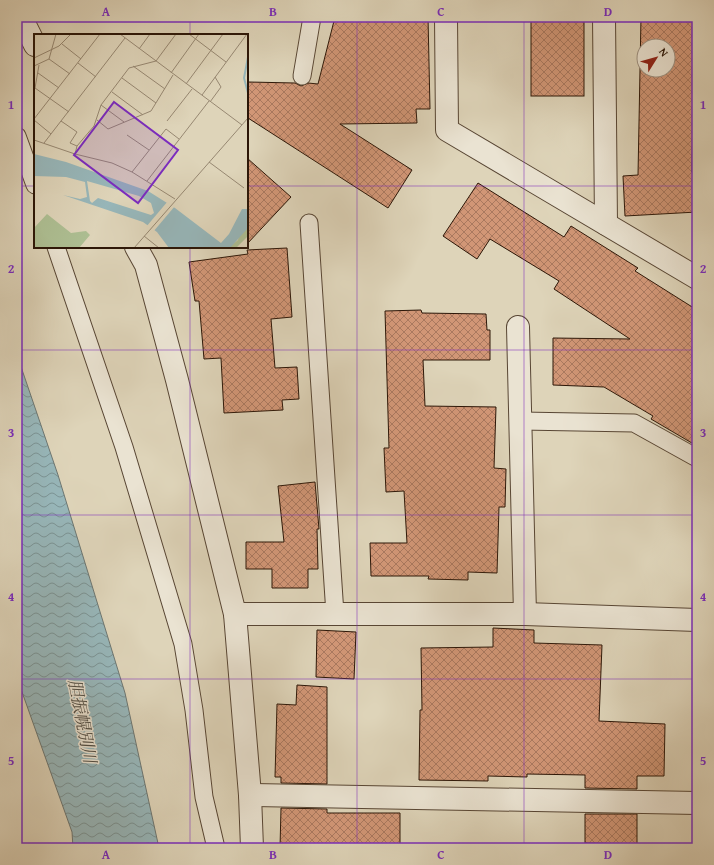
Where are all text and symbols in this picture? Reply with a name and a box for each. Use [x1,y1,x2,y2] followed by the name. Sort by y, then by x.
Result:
[102,2,111,21] text: A
[269,2,277,21] text: B
[437,2,445,21] text: C
[604,2,612,21] text: D
[34,34,248,248] inset map
[636,38,676,78] north arrow
[655,44,673,60] text: N
[8,95,14,114] text: 1
[700,95,706,114] text: 1
[8,259,15,278] text: 2
[700,259,707,278] text: 2
[8,423,14,442] text: 3
[700,423,706,442] text: 3
[8,587,15,606] text: 4
[700,587,707,606] text: 4
[63,677,104,767] water label: 胆振幌別川
[8,751,15,770] text: 5
[700,751,707,770] text: 5
[102,845,111,864] text: A
[269,845,277,864] text: B
[437,845,445,864] text: C
[604,845,612,864] text: D

